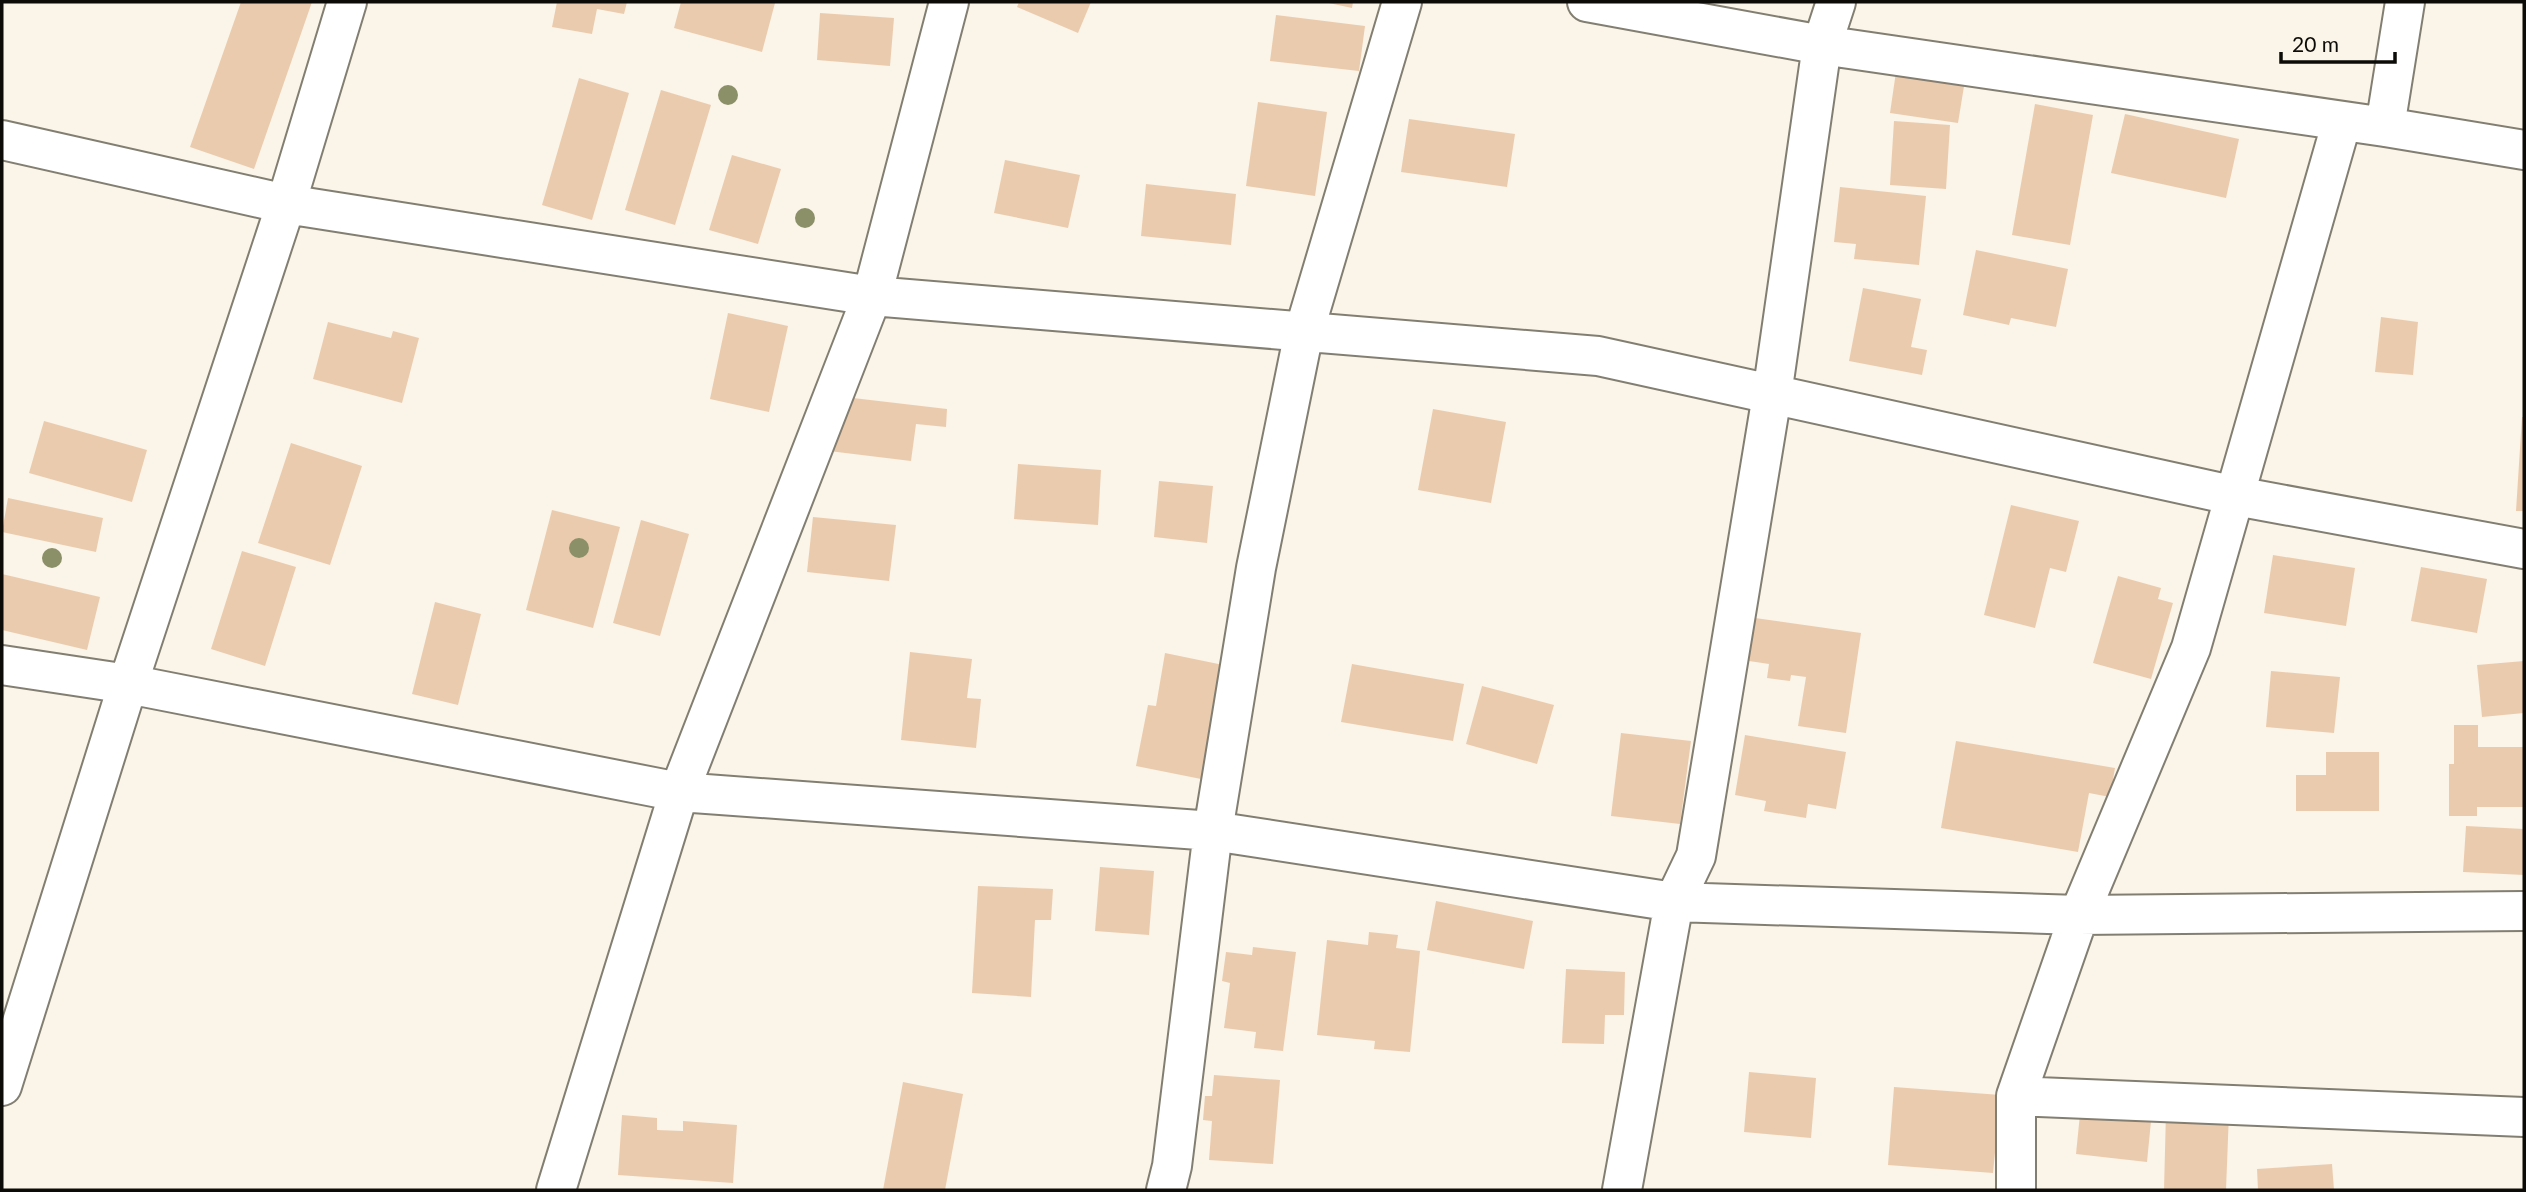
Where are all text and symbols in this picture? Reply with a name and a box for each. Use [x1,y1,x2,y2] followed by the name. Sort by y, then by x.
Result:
[2281,21,2395,65] scale bar
[2292,31,2339,56] text: 20 m

